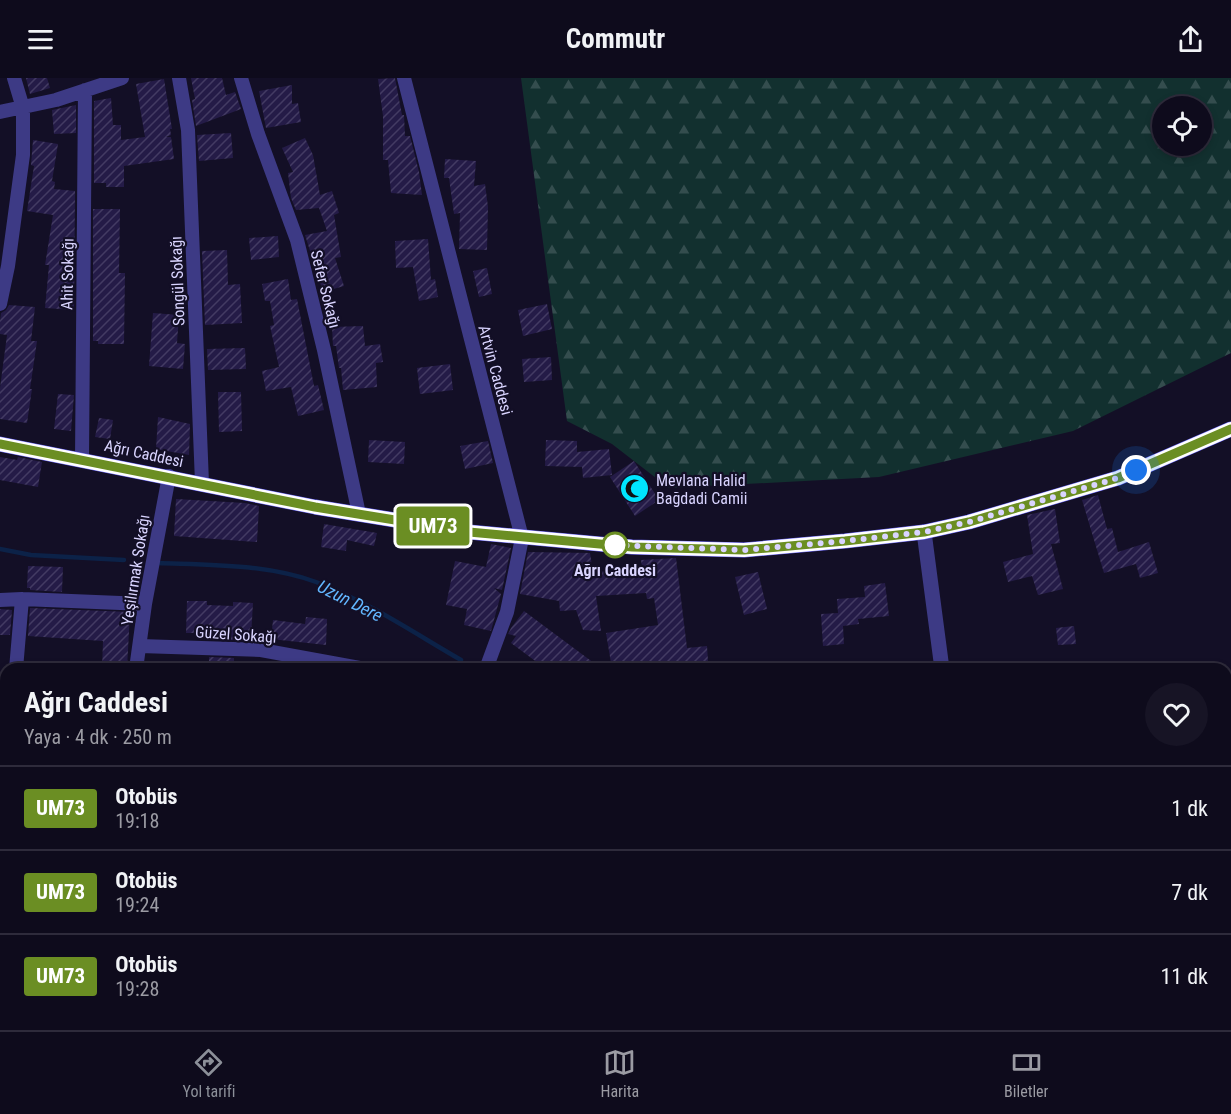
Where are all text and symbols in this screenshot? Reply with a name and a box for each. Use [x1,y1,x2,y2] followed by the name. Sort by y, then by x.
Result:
[24,23,57,56] icon: menu
[566,23,665,55] text: Commutr
[1174,23,1207,56] icon: share
[1152,96,1212,156] map controls
[1152,96,1212,156] button: locate
[166,236,189,326] street label: Songül Sokağı
[57,238,78,310] street label: Ahit Sokağı
[307,248,344,330] street label: Sefer Sokağı
[474,323,517,417] street label: Artvin Caddesi
[103,436,185,471] street label: Ağrı Caddesi
[1121,455,1151,485] your location
[656,471,747,508] place label: Mevlana Halid Bağdadi Camii
[619,473,651,505] mosque icon: Mevlana Halid Bağdadi Camii
[391,506,475,546] line badge: UM73
[117,513,154,627] street label: Yeşilırmak Sokağı
[408,514,458,538] text: UM73
[602,532,628,558] marker: Ağrı Caddesi
[574,561,656,580] place label: Ağrı Caddesi
[314,575,386,626] water label: Uzun Dere
[195,622,277,647] street label: Güzel Sokağı
[1145,683,1208,746] button: heart
[24,686,168,719] text: Ağrı Caddesi
[24,725,172,749] text: Yaya · 4 dk · 250 m
[115,784,178,809] text: Otobüs
[36,796,85,820] text: UM73
[1171,796,1208,821] text: 1 dk
[115,809,159,833] text: 19:18
[115,868,178,893] text: Otobüs
[36,880,85,904] text: UM73
[1171,880,1208,905] text: 7 dk
[115,893,159,917] text: 19:24
[115,952,178,977] text: Otobüs
[36,964,85,988] text: UM73
[1160,964,1208,989] text: 11 dk
[115,977,159,1001] text: 19:28
[183,1046,235,1101] tab: Yol tarifi
[601,1046,639,1101] tab: Harita
[1004,1046,1048,1101] tab: Biletler

